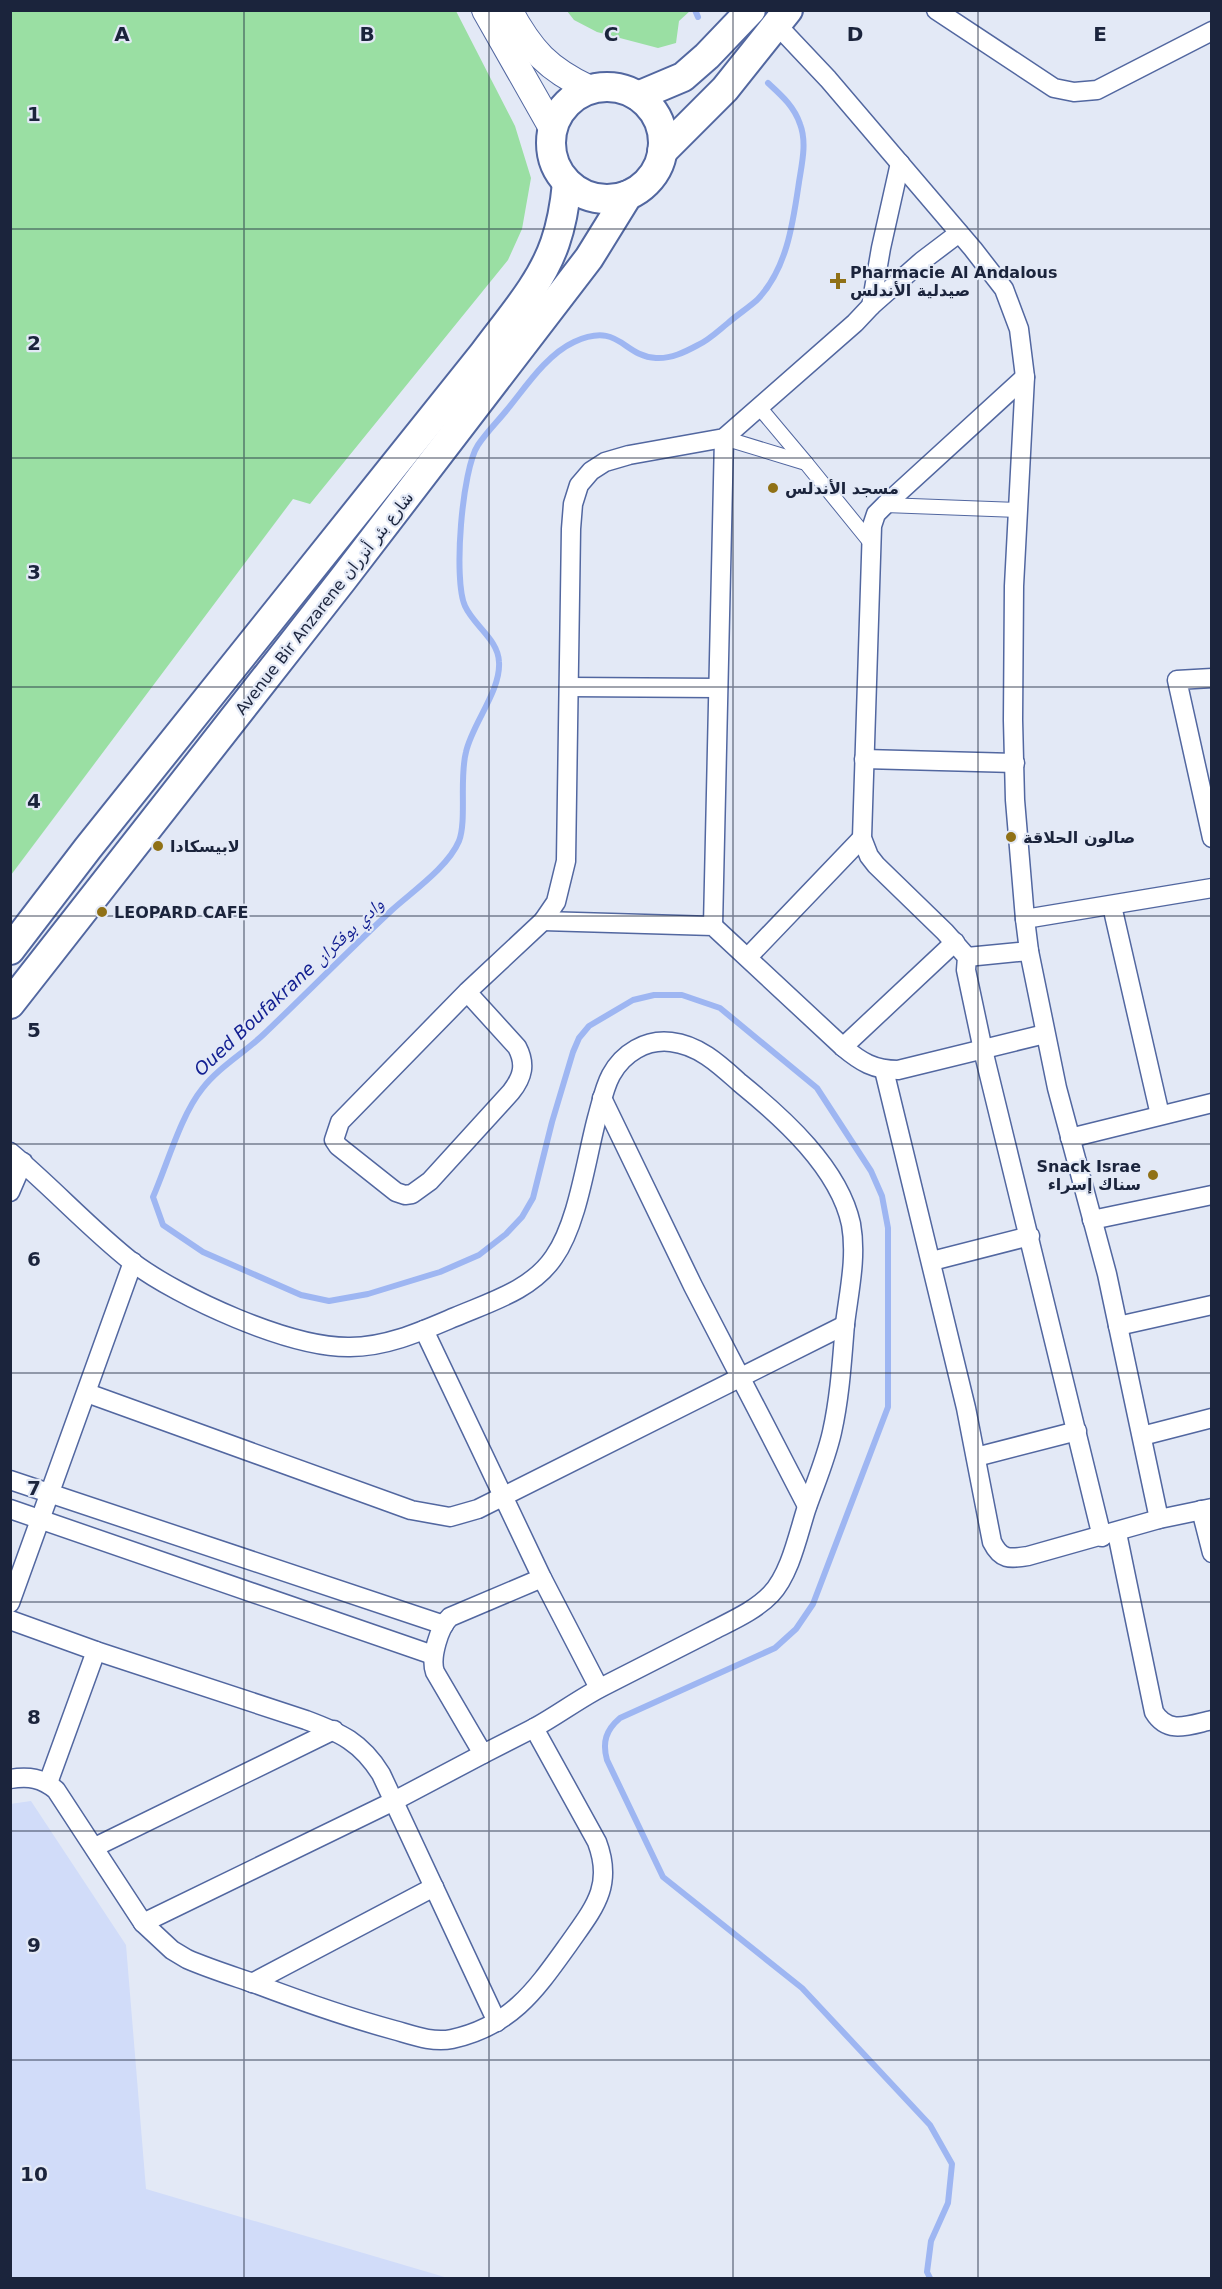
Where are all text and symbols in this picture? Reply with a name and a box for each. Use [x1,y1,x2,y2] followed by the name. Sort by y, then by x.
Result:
[114,22,130,46] text: A
[359,22,375,46] text: B
[604,22,618,46] text: C
[847,22,863,46] text: D
[1093,22,1107,46] text: E
[27,102,41,126] text: 1
[850,263,1058,300] place label: Pharmacie Al Andalous صيدلية الأندلس
[831,274,845,288] marker: Pharmacie Al Andalous صيدلية الأندلس
[27,331,41,355] text: 2
[785,479,899,498] place label: مسجد الأندلس
[766,481,780,495] marker: مسجد الأندلس
[231,487,418,719] street label: Avenue Bir Anzarene شارع بئر أنزران
[27,560,41,584] text: 3
[27,789,41,813] text: 4
[1023,828,1135,847] place label: صالون الحلاقة
[1004,830,1018,844] marker: صالون الحلاقة
[170,837,240,856] place label: لابيسكادا
[151,839,165,853] marker: لابيسكادا
[190,893,391,1083] water label: Oued Boufakrane وادي بوفكران
[114,903,249,922] place label: LEOPARD CAFE
[95,905,109,919] marker: LEOPARD CAFE
[27,1018,41,1042] text: 5
[1037,1157,1141,1194] place label: Snack Israe سناك إسراء
[1146,1168,1160,1182] marker: Snack Israe سناك إسراء
[27,1247,41,1271] text: 6
[27,1476,41,1500] text: 7
[27,1705,41,1729] text: 8
[27,1933,41,1957] text: 9
[20,2162,48,2186] text: 10

